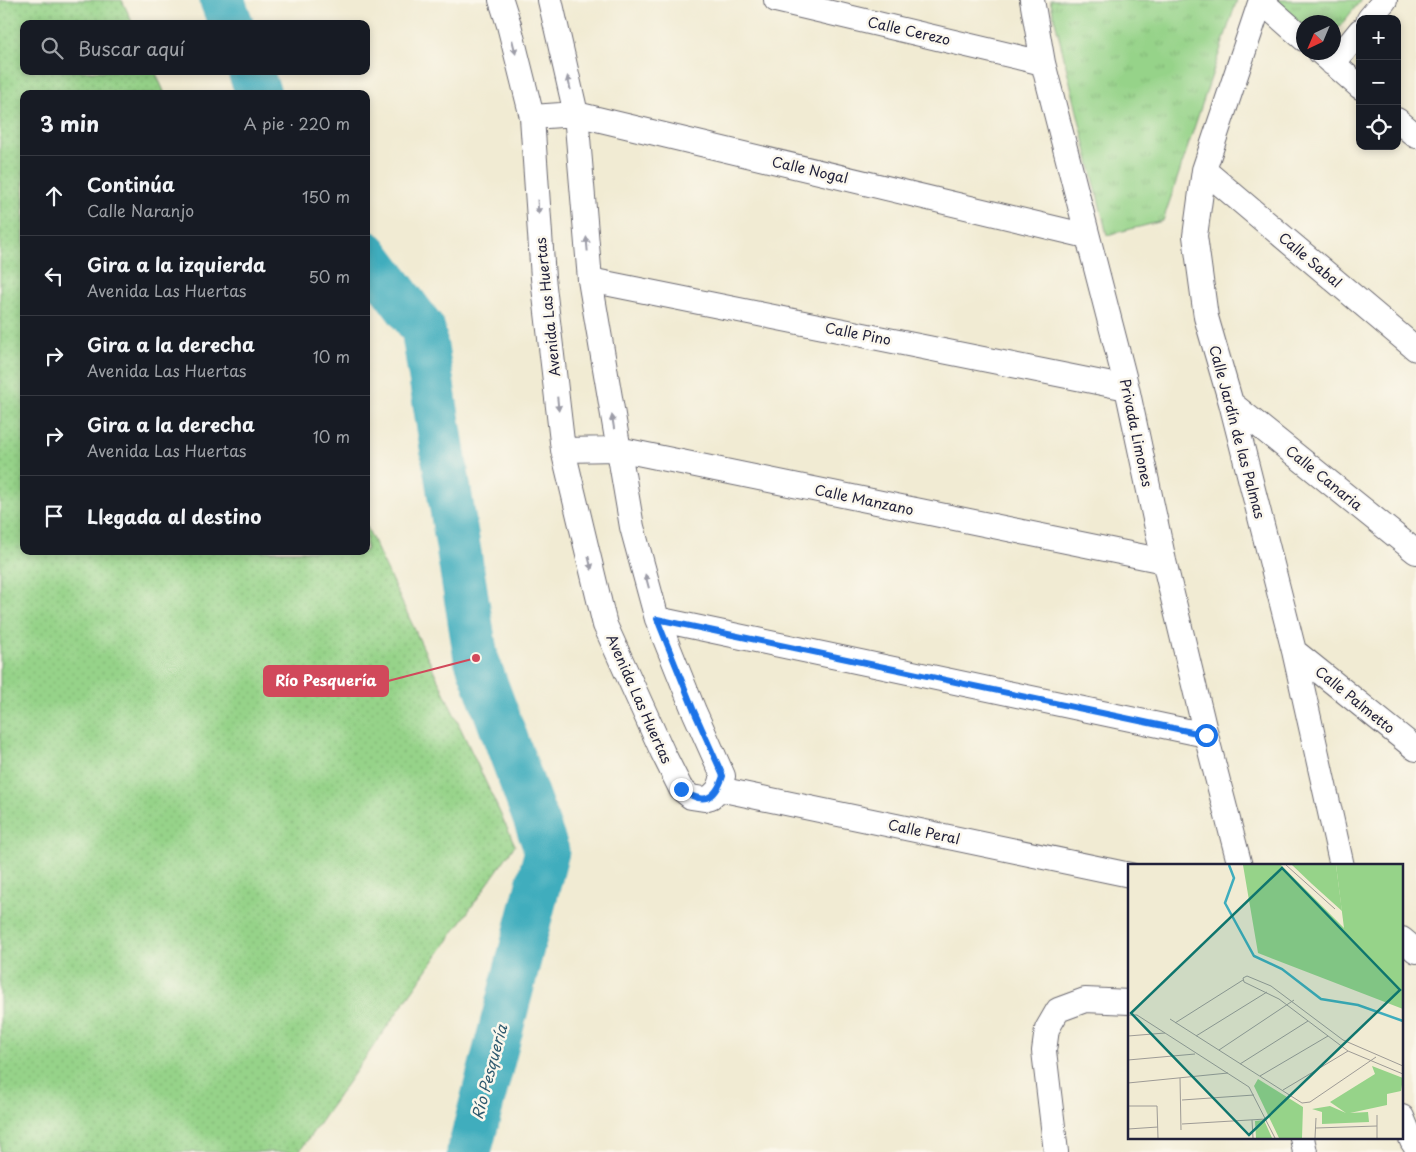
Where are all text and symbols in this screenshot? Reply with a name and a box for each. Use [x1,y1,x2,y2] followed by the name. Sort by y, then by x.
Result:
[866,11,953,50] street label: Calle Cerezo
[1296,15,1341,60] north arrow
[1356,15,1401,150] map controls
[1356,15,1401,60] button: +
[20,20,370,75] search box
[38,34,66,62] icon: search
[78,34,185,62] text: Buscar aquí
[511,39,519,54] one-way arrow
[1356,60,1401,105] button: −
[565,76,573,91] one-way arrow
[1356,105,1401,150] button: locate
[40,107,99,139] text: 3 min
[244,111,350,135] text: A pie · 220 m
[770,151,850,188] street label: Calle Nogal
[87,170,175,198] text: Continúa
[40,182,68,210] icon: ahead
[302,184,350,208] text: 150 m
[87,198,194,222] text: Calle Naranjo
[535,199,543,215] one-way arrow
[1274,227,1346,292] street label: Calle Sabal
[583,236,591,252] one-way arrow
[530,237,565,378] street label: Avenida Las Huertas
[87,250,266,278] text: Gira a la izquierda
[40,262,68,290] icon: left
[309,264,350,288] text: 50 m
[87,278,247,302] text: Avenida Las Huertas
[823,317,893,350] street label: Calle Pino
[87,330,255,358] text: Gira a la derecha
[40,342,68,370] icon: right
[1204,343,1271,521] street label: Calle Jardín de las Palmas
[313,344,350,368] text: 10 m
[87,358,247,382] text: Avenida Las Huertas
[1115,377,1158,489] street label: Privada Limones
[554,396,562,412] one-way arrow
[87,410,255,438] text: Gira a la derecha
[609,414,617,430] one-way arrow
[40,422,68,450] icon: right
[313,424,350,448] text: 10 m
[87,438,247,462] text: Avenida Las Huertas
[1281,440,1367,515] street label: Calle Canaria
[813,479,916,520] street label: Calle Manzano
[40,502,68,530] icon: arrive
[87,502,261,530] text: Llegada al destino
[586,555,594,570] one-way arrow
[642,574,650,589] one-way arrow
[601,631,677,767] street label: Avenida Las Huertas
[1311,661,1400,738] street label: Calle Palmetto
[264,666,388,696] callout: Río Pesquería
[275,668,377,691] text: Río Pesquería
[1195,724,1218,747] route start
[670,778,693,801] route end
[886,814,962,849] street label: Calle Peral
[1128,864,1404,1140] inset map
[465,1021,512,1122] water label: Río Pesquería

